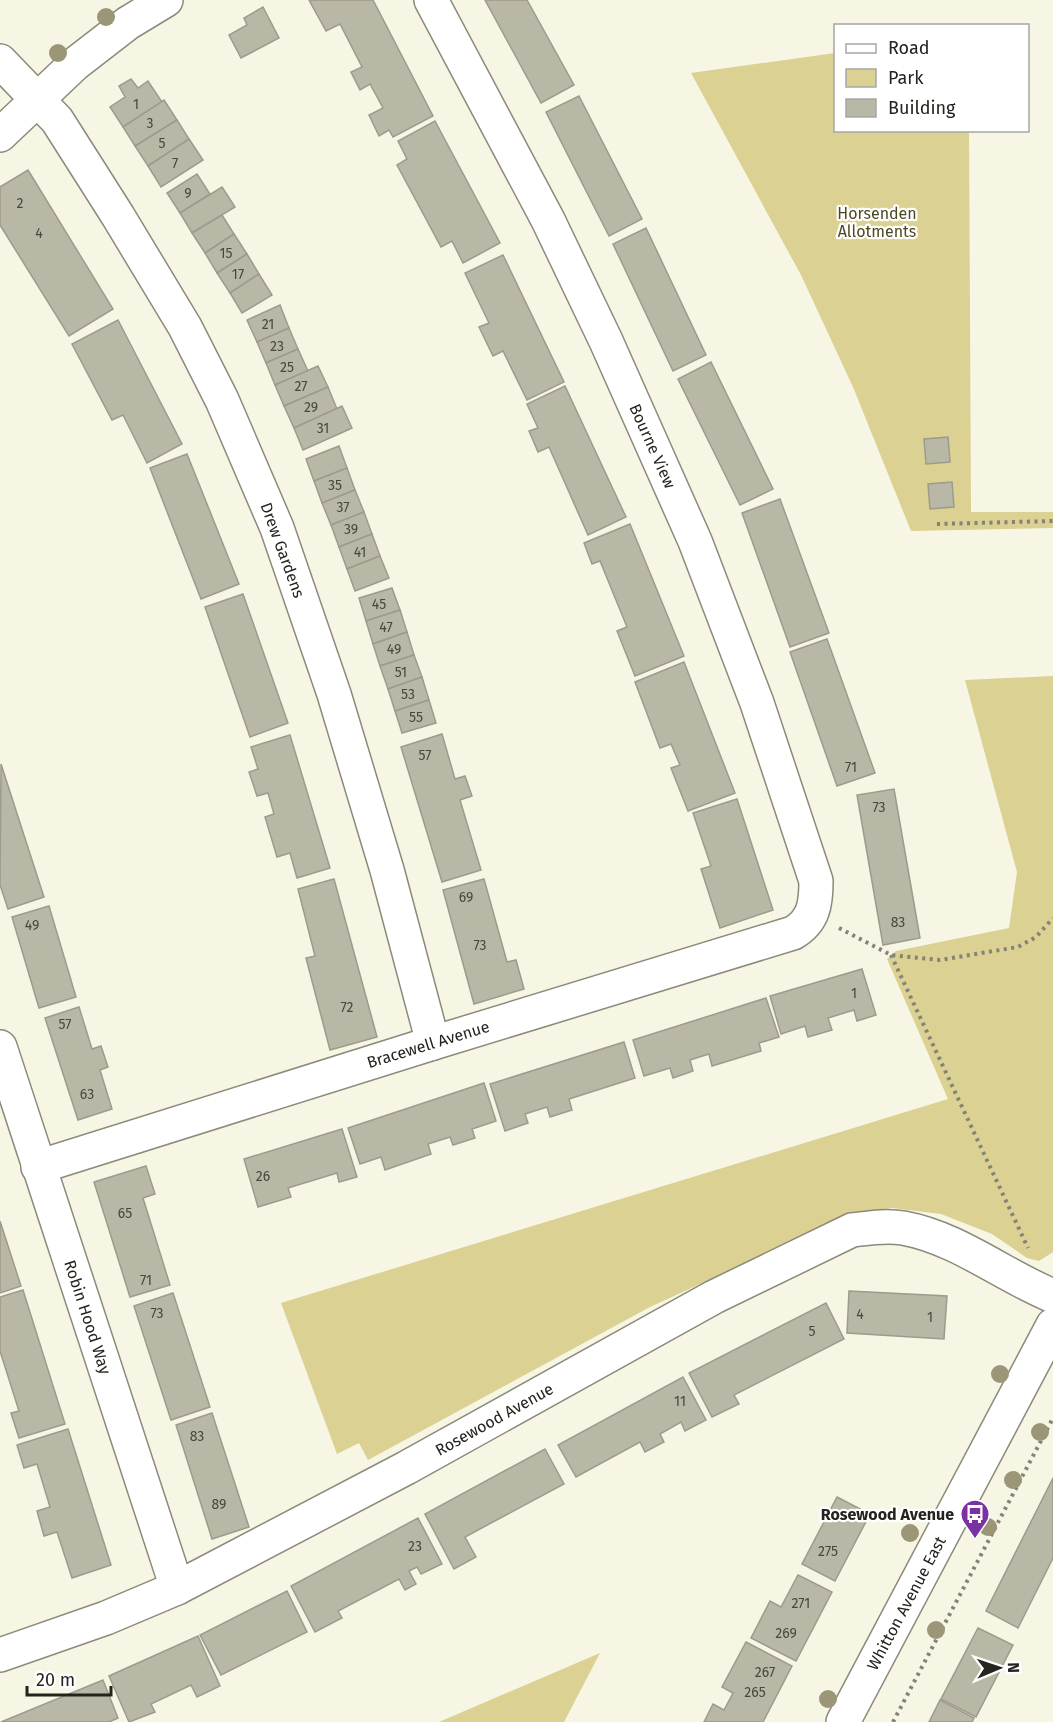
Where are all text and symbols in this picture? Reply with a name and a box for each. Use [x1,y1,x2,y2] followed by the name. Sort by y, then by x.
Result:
[834,24,1029,132] legend
[888,37,930,59] text: Road
[888,67,924,89] text: Park
[133,96,139,113] house number: 1
[888,97,956,119] text: Building
[147,115,154,132] house number: 3
[158,135,166,152] house number: 5
[172,155,178,172] house number: 7
[184,185,192,202] house number: 9
[17,195,24,212] house number: 2
[837,204,917,241] park label: Horsenden Allotments
[35,225,43,242] house number: 4
[219,245,233,262] house number: 15
[232,266,244,283] house number: 17
[262,316,274,333] house number: 21
[270,338,284,355] house number: 23
[280,359,294,376] house number: 25
[294,378,308,395] house number: 27
[304,399,318,416] house number: 29
[625,401,680,492] street label: Bourne View
[317,420,329,437] house number: 31
[328,477,342,494] house number: 35
[336,499,350,516] house number: 37
[256,500,309,600] street label: Drew Gardens
[344,521,358,538] house number: 39
[354,544,366,561] house number: 41
[372,596,386,613] house number: 45
[379,619,393,636] house number: 47
[387,641,401,658] house number: 49
[395,664,407,681] house number: 51
[401,686,415,703] house number: 53
[409,709,423,726] house number: 55
[419,747,431,764] house number: 57
[845,759,857,776] house number: 71
[872,799,886,816] house number: 73
[459,889,473,906] house number: 69
[891,914,905,931] house number: 83
[25,917,39,934] house number: 49
[473,937,487,954] house number: 73
[851,985,857,1002] house number: 1
[341,999,354,1016] house number: 72
[59,1016,71,1033] house number: 57
[365,1017,492,1072] street label: Bracewell Avenue
[80,1086,94,1103] house number: 63
[256,1168,270,1185] house number: 26
[118,1205,132,1222] house number: 65
[60,1258,115,1377] street label: Robin Hood Way
[140,1272,152,1289] house number: 71
[150,1305,164,1322] house number: 73
[856,1306,864,1323] house number: 4
[927,1309,933,1326] house number: 1
[808,1323,816,1340] house number: 5
[432,1379,557,1460] street label: Rosewood Avenue
[674,1393,686,1410] house number: 11
[190,1428,204,1445] house number: 83
[212,1496,226,1513] house number: 89
[959,1498,991,1540] bus stop icon: Rosewood Avenue
[821,1505,954,1524] place label: Rosewood Avenue
[863,1533,950,1673] street label: Whitton Avenue East
[408,1538,422,1555] house number: 23
[818,1543,838,1560] house number: 275
[792,1595,810,1612] house number: 271
[775,1625,797,1642] house number: 269
[969,1638,1029,1698] north arrow
[27,1659,111,1697] scale bar
[1004,1662,1023,1673] text: N
[755,1664,775,1681] house number: 267
[36,1669,75,1691] text: 20 m
[744,1684,766,1701] house number: 265

